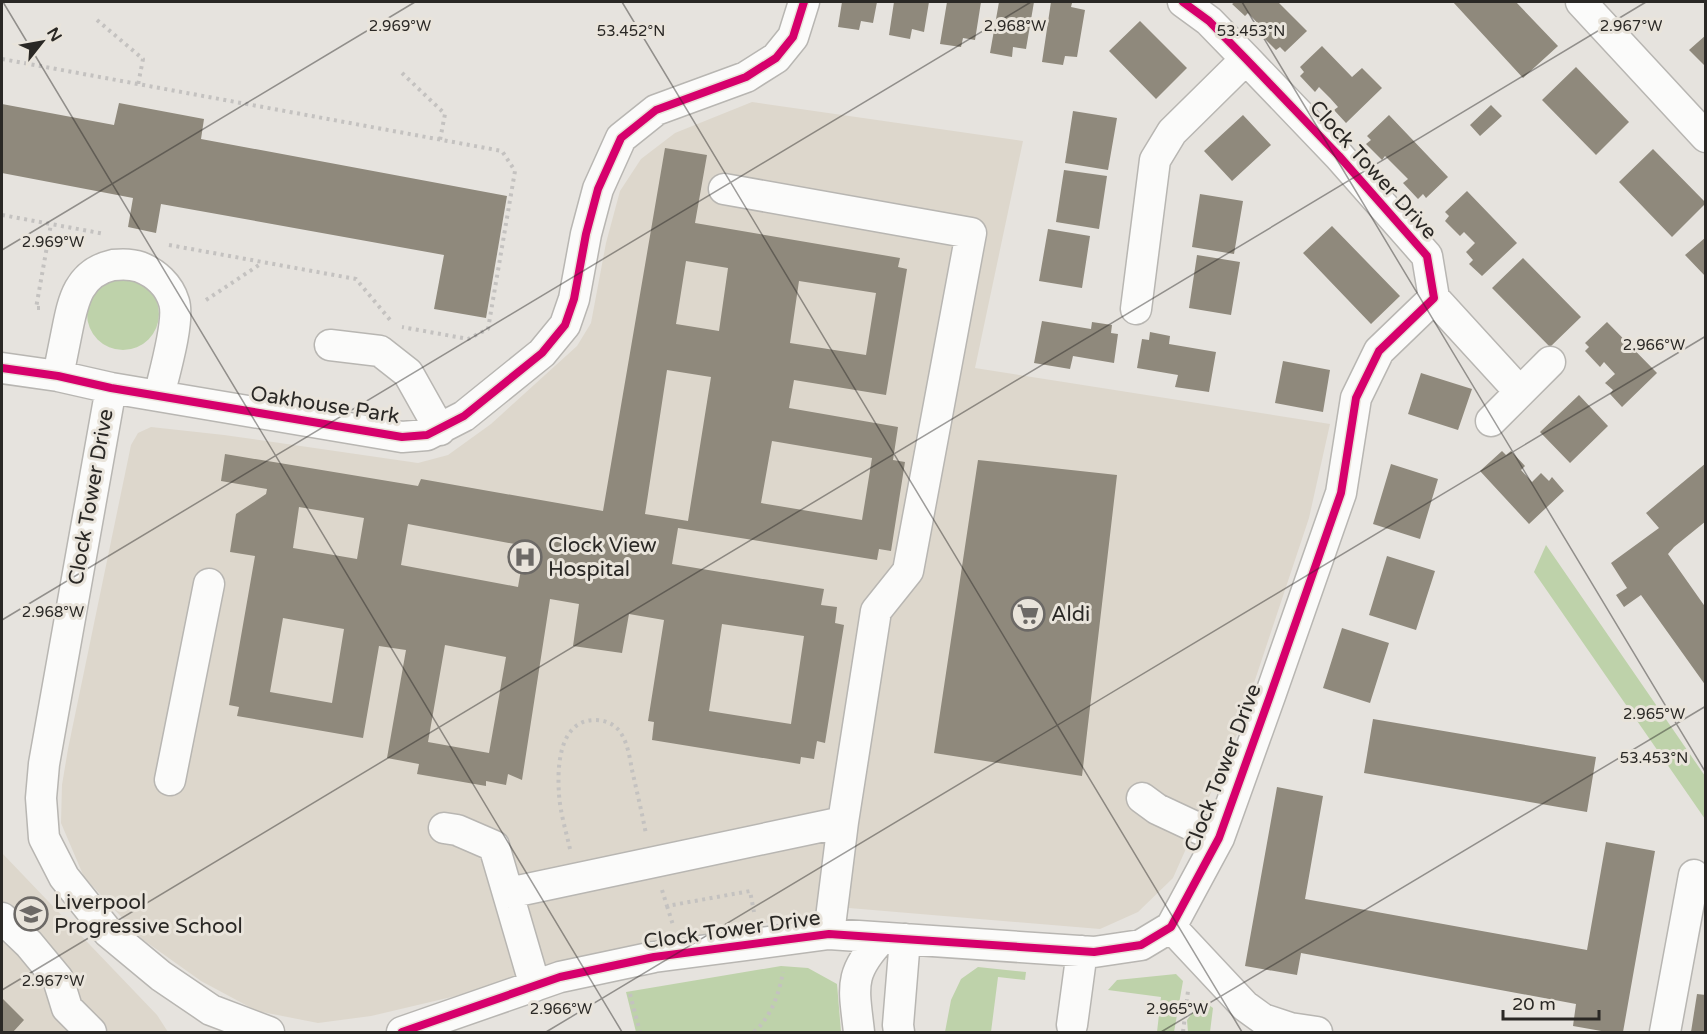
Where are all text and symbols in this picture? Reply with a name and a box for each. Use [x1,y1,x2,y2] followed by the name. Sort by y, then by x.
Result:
[12,12,72,72] north arrow
[369,17,431,35] text: 2.969°W
[984,17,1046,35] text: 2.968°W
[1600,17,1662,35] text: 2.967°W
[597,22,665,40] text: 53.452°N
[1217,22,1285,40] text: 53.453°N
[42,24,66,45] text: N
[1304,95,1442,245] street label: Clock Tower Drive
[22,233,84,251] text: 2.969°W
[1623,336,1685,354] text: 2.966°W
[249,381,401,429] street label: Oakhouse Park
[63,407,119,587] street label: Clock Tower Drive
[548,533,657,582] place label: Clock View Hospital
[507,539,543,575] hospital icon: Clock View Hospital
[1010,596,1046,632] supermarket icon: Aldi
[1051,602,1090,627] place label: Aldi
[22,603,84,621] text: 2.968°W
[1179,680,1267,856] street label: Clock Tower Drive
[1623,705,1685,723] text: 2.965°W
[1620,749,1688,767] text: 53.453°N
[54,890,243,939] place label: Liverpool Progressive School
[13,896,49,932] school or university icon: Liverpool Progressive School
[642,905,822,955] street label: Clock Tower Drive
[22,972,84,990] text: 2.967°W
[1503,983,1599,1021] scale bar
[1512,993,1556,1015] text: 20 m
[530,1000,592,1018] text: 2.966°W
[1146,1000,1208,1018] text: 2.965°W

